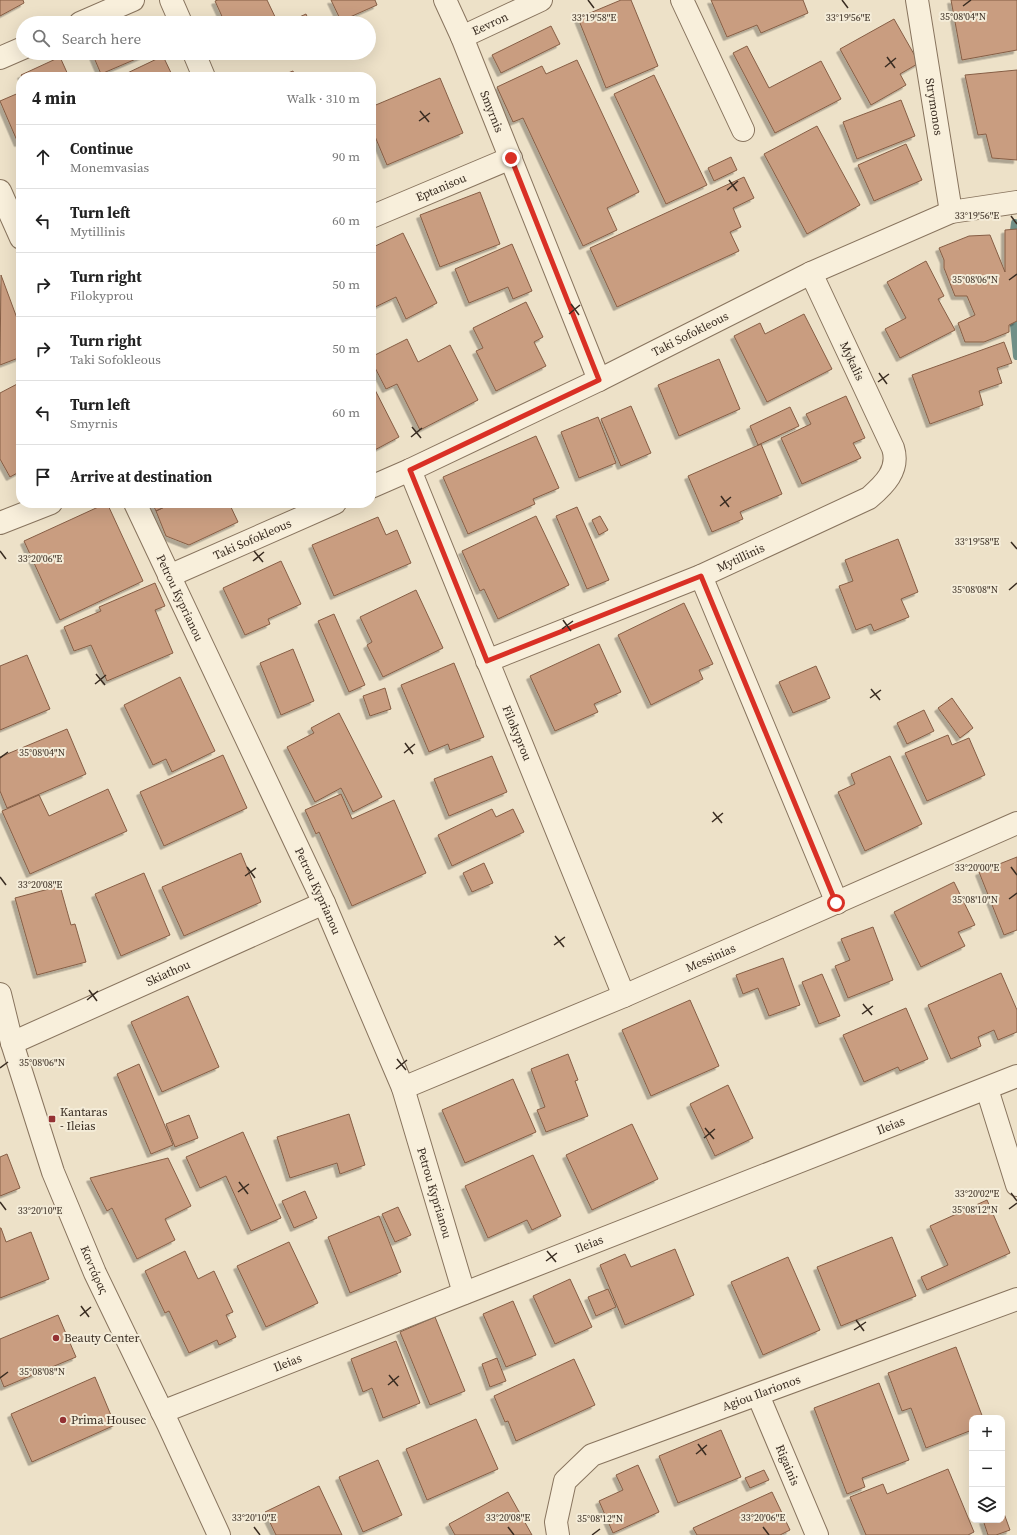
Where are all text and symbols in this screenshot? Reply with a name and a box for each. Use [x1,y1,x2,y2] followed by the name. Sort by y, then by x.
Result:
[469,9,511,39] street label: Eevron
[940,10,986,23] text: 35°08'04"N
[572,11,616,24] text: 33°19'58"E
[826,11,870,24] text: 33°19'56"E
[16,16,376,60] search box
[30,27,52,49] icon: search
[62,28,141,49] text: Search here
[922,77,947,136] street label: Strymonos
[32,86,76,110] text: 4 min
[476,88,507,135] street label: Smyrnis
[287,90,360,107] text: Walk · 310 m
[70,138,133,159] text: Continue
[32,146,54,168] icon: ahead
[332,148,360,165] text: 90 m
[502,149,520,167] route end
[70,159,149,176] text: Monemvasias
[413,170,469,205] street label: Eptanisou
[70,202,130,223] text: Turn left
[955,209,999,222] text: 33°19'56"E
[32,210,54,232] icon: left
[332,212,360,229] text: 60 m
[70,223,125,240] text: Mytillinis
[70,266,142,287] text: Turn right
[952,273,998,286] text: 35°08'06"N
[32,274,54,296] icon: right
[332,276,360,293] text: 50 m
[70,287,133,304] text: Filokyprou
[649,308,731,360] street label: Taki Sofokleous
[70,330,142,351] text: Turn right
[32,338,54,360] icon: right
[836,339,868,383] street label: Mykalis
[332,340,360,357] text: 50 m
[70,351,161,368] text: Taki Sofokleous
[70,394,130,415] text: Turn left
[32,402,54,424] icon: left
[332,404,360,421] text: 60 m
[70,415,118,432] text: Smyrnis
[32,466,54,488] icon: arrive
[70,466,212,487] text: Arrive at destination
[211,515,294,564] street label: Taki Sofokleous
[955,535,999,548] text: 33°19'58"E
[714,540,767,576] street label: Mytillinis
[18,552,62,565] text: 33°20'06"E
[153,552,207,644] street label: Petrou Kyprianou
[952,583,998,596] text: 35°08'08"N
[499,703,535,763] street label: Filokyprou
[19,746,65,759] text: 35°08'04"N
[291,845,345,937] street label: Petrou Kyprianou
[955,861,999,874] text: 33°20'00"E
[18,878,62,891] text: 33°20'08"E
[952,893,998,906] text: 35°08'10"N
[827,894,845,912] route start
[683,940,738,976] street label: Messinias
[143,956,193,990] street label: Skiathou
[19,1056,65,1069] text: 35°08'06"N
[60,1104,107,1134] place label: Kantaras - Ileias
[874,1113,907,1138] street label: Ileias
[47,1114,57,1124] marker: Kantaras - Ileias
[413,1146,455,1240] street label: Petrou Kyprianou
[955,1187,999,1200] text: 33°20'02"E
[952,1203,998,1216] text: 35°08'12"N
[18,1204,62,1217] text: 33°20'10"E
[573,1231,606,1257] street label: Ileias
[77,1243,112,1297] street label: Καντάρας
[64,1330,140,1346] place label: Beauty Center
[51,1333,61,1343] marker: Beauty Center
[271,1350,304,1375] street label: Ileias
[19,1365,65,1378] text: 35°08'08"N
[720,1371,803,1415] street label: Agiou Ilarionos
[71,1412,146,1428] place label: Prima Housec
[58,1415,68,1425] marker: Prima Housec
[969,1415,1005,1523] map controls
[969,1415,1005,1451] button: +
[772,1442,803,1488] street label: Rigainis
[969,1451,1005,1487] button: −
[969,1487,1005,1523] button: layers
[232,1511,276,1524] text: 33°20'10"E
[486,1511,530,1524] text: 33°20'08"E
[741,1511,785,1524] text: 33°20'06"E
[577,1512,623,1525] text: 35°08'12"N

